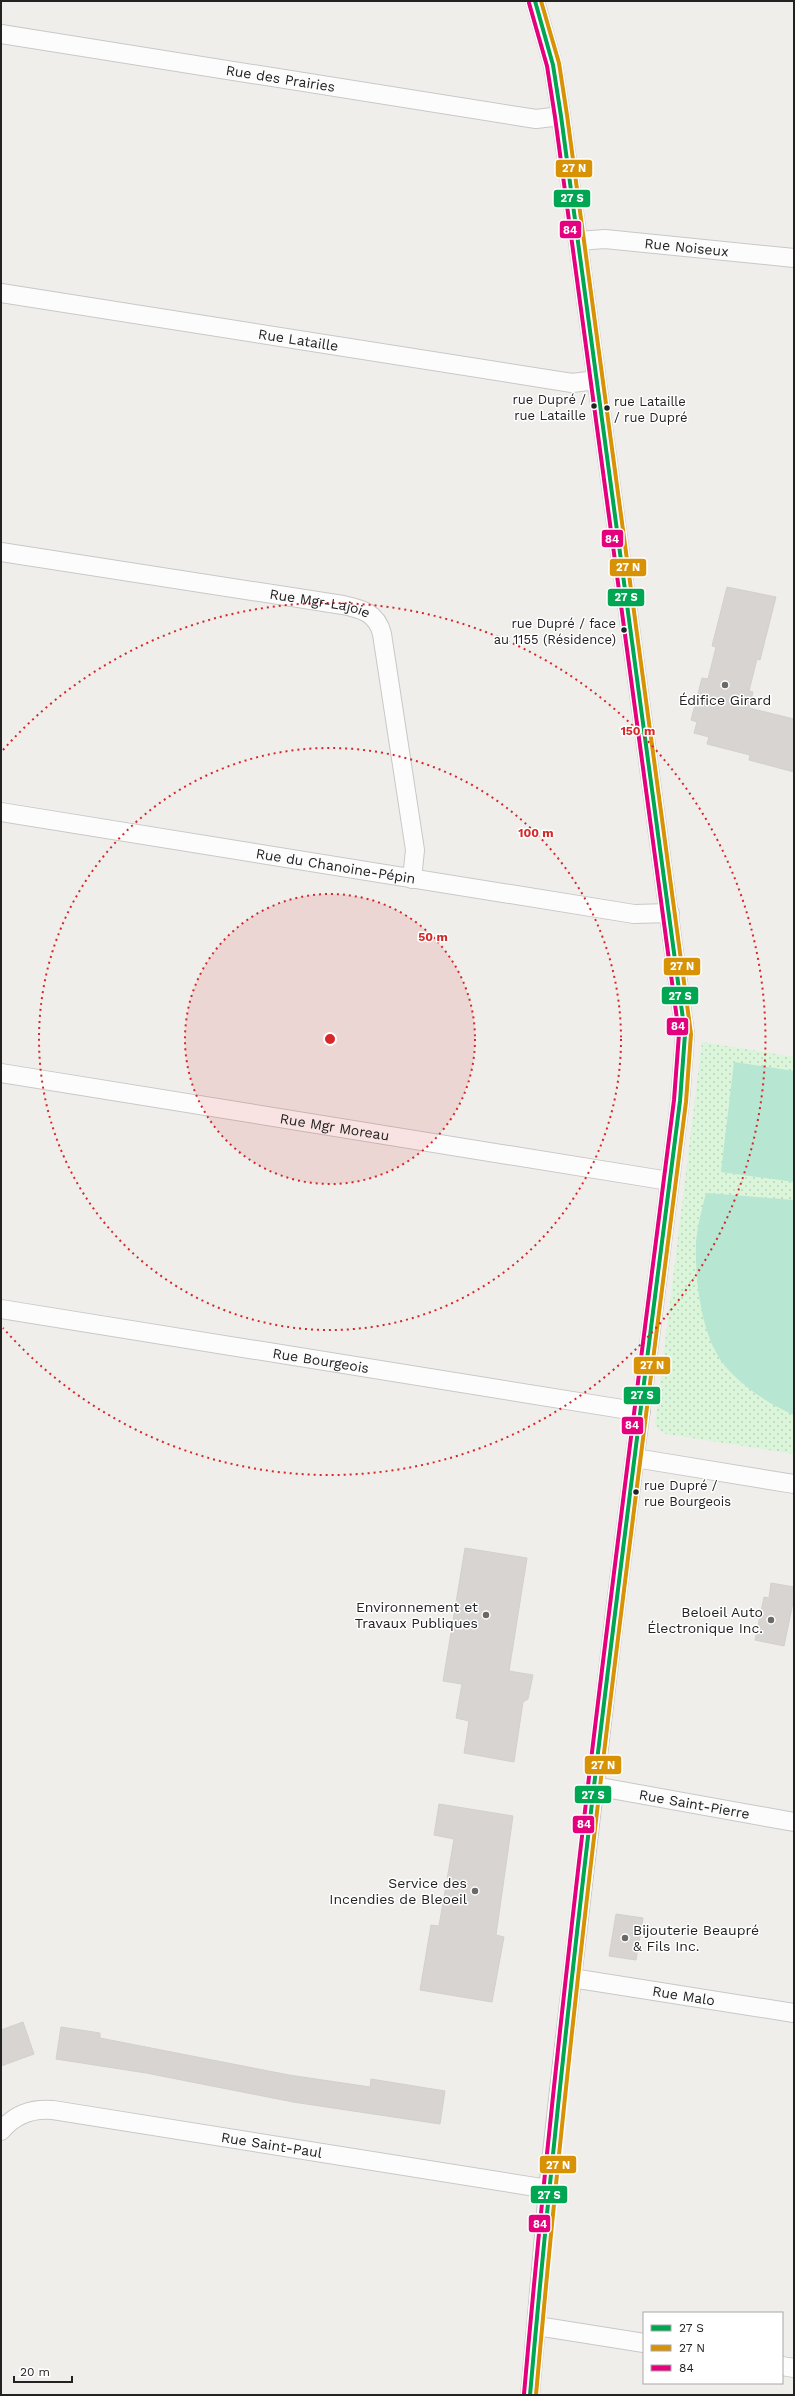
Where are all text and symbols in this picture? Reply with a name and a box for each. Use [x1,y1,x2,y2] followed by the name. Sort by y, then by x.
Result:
[225,62,336,95] street label: Rue des Prairies
[555,159,593,178] line badge: 27 N
[562,162,586,175] text: 27 N
[553,189,591,208] line badge: 27 S
[560,192,584,205] text: 27 S
[559,220,582,239] line badge: 84
[563,224,577,237] text: 84
[644,235,729,259] street label: Rue Noiseux
[257,326,340,354] street label: Rue Lataille
[512,392,586,423] place label: rue Dupré / rue Lataille
[614,394,688,425] place label: rue Lataille / rue Dupré
[589,401,599,411] marker: rue Dupré / rue Lataille
[602,403,612,413] marker: rue Lataille / rue Dupré
[601,529,624,548] line badge: 84
[605,533,619,546] text: 84
[609,558,647,577] line badge: 27 N
[616,561,640,574] text: 27 N
[269,586,373,621] street label: Rue Mgr-Lajoie
[607,588,645,607] line badge: 27 S
[614,591,638,604] text: 27 S
[494,616,616,647] place label: rue Dupré / face au 1155 (Résidence)
[619,625,629,635] marker: rue Dupré / face au 1155 (Résidence)
[720,680,730,690] marker: Édifice Girard
[679,692,771,708] place label: Édifice Girard
[621,724,655,738] text: 150 m
[518,826,554,840] text: 100 m
[255,845,417,887] street label: Rue du Chanoine-Pépin
[418,930,448,944] text: 50 m
[663,957,701,976] line badge: 27 N
[670,960,694,973] text: 27 N
[661,986,699,1005] line badge: 27 S
[668,990,692,1003] text: 27 S
[666,1017,689,1036] line badge: 84
[671,1020,685,1033] text: 84
[323,1032,337,1046] centre of rings
[279,1110,390,1144] street label: Rue Mgr Moreau
[272,1345,370,1376] street label: Rue Bourgeois
[633,1356,671,1375] line badge: 27 N
[640,1359,664,1372] text: 27 N
[623,1386,661,1405] line badge: 27 S
[630,1389,654,1402] text: 27 S
[621,1416,644,1435] line badge: 84
[625,1419,639,1432] text: 84
[644,1478,731,1509] place label: rue Dupré / rue Bourgeois
[631,1487,641,1497] marker: rue Dupré / rue Bourgeois
[355,1599,478,1631] place label: Environnement et Travaux Publiques
[647,1604,763,1636] place label: Beloeil Auto Électronique Inc.
[481,1610,491,1620] marker: Environnement et Travaux Publiques
[766,1615,776,1625] marker: Beloeil Auto Électronique Inc.
[584,1755,622,1775] line badge: 27 N
[591,1759,615,1772] text: 27 N
[574,1785,612,1804] line badge: 27 S
[638,1786,751,1822] street label: Rue Saint-Pierre
[581,1789,605,1802] text: 27 S
[572,1815,595,1834] line badge: 84
[577,1818,591,1831] text: 84
[329,1875,468,1907] place label: Service des Incendies de Bleoeil
[470,1886,480,1896] marker: Service des Incendies de Bleoeil
[633,1922,759,1954] place label: Bijouterie Beaupré & Fils Inc.
[620,1933,630,1943] marker: Bijouterie Beaupré & Fils Inc.
[651,1983,716,2008] street label: Rue Malo
[220,2129,324,2161] street label: Rue Saint-Paul
[539,2155,577,2174] line badge: 27 N
[546,2159,570,2172] text: 27 N
[530,2185,568,2204] line badge: 27 S
[537,2189,561,2202] text: 27 S
[528,2214,551,2233] line badge: 84
[533,2218,547,2231] text: 84
[643,2312,783,2384] legend
[679,2321,704,2335] text: 27 S
[679,2341,705,2355] text: 27 N
[14,2358,72,2384] scale bar
[679,2361,694,2375] text: 84
[20,2365,50,2379] text: 20 m

